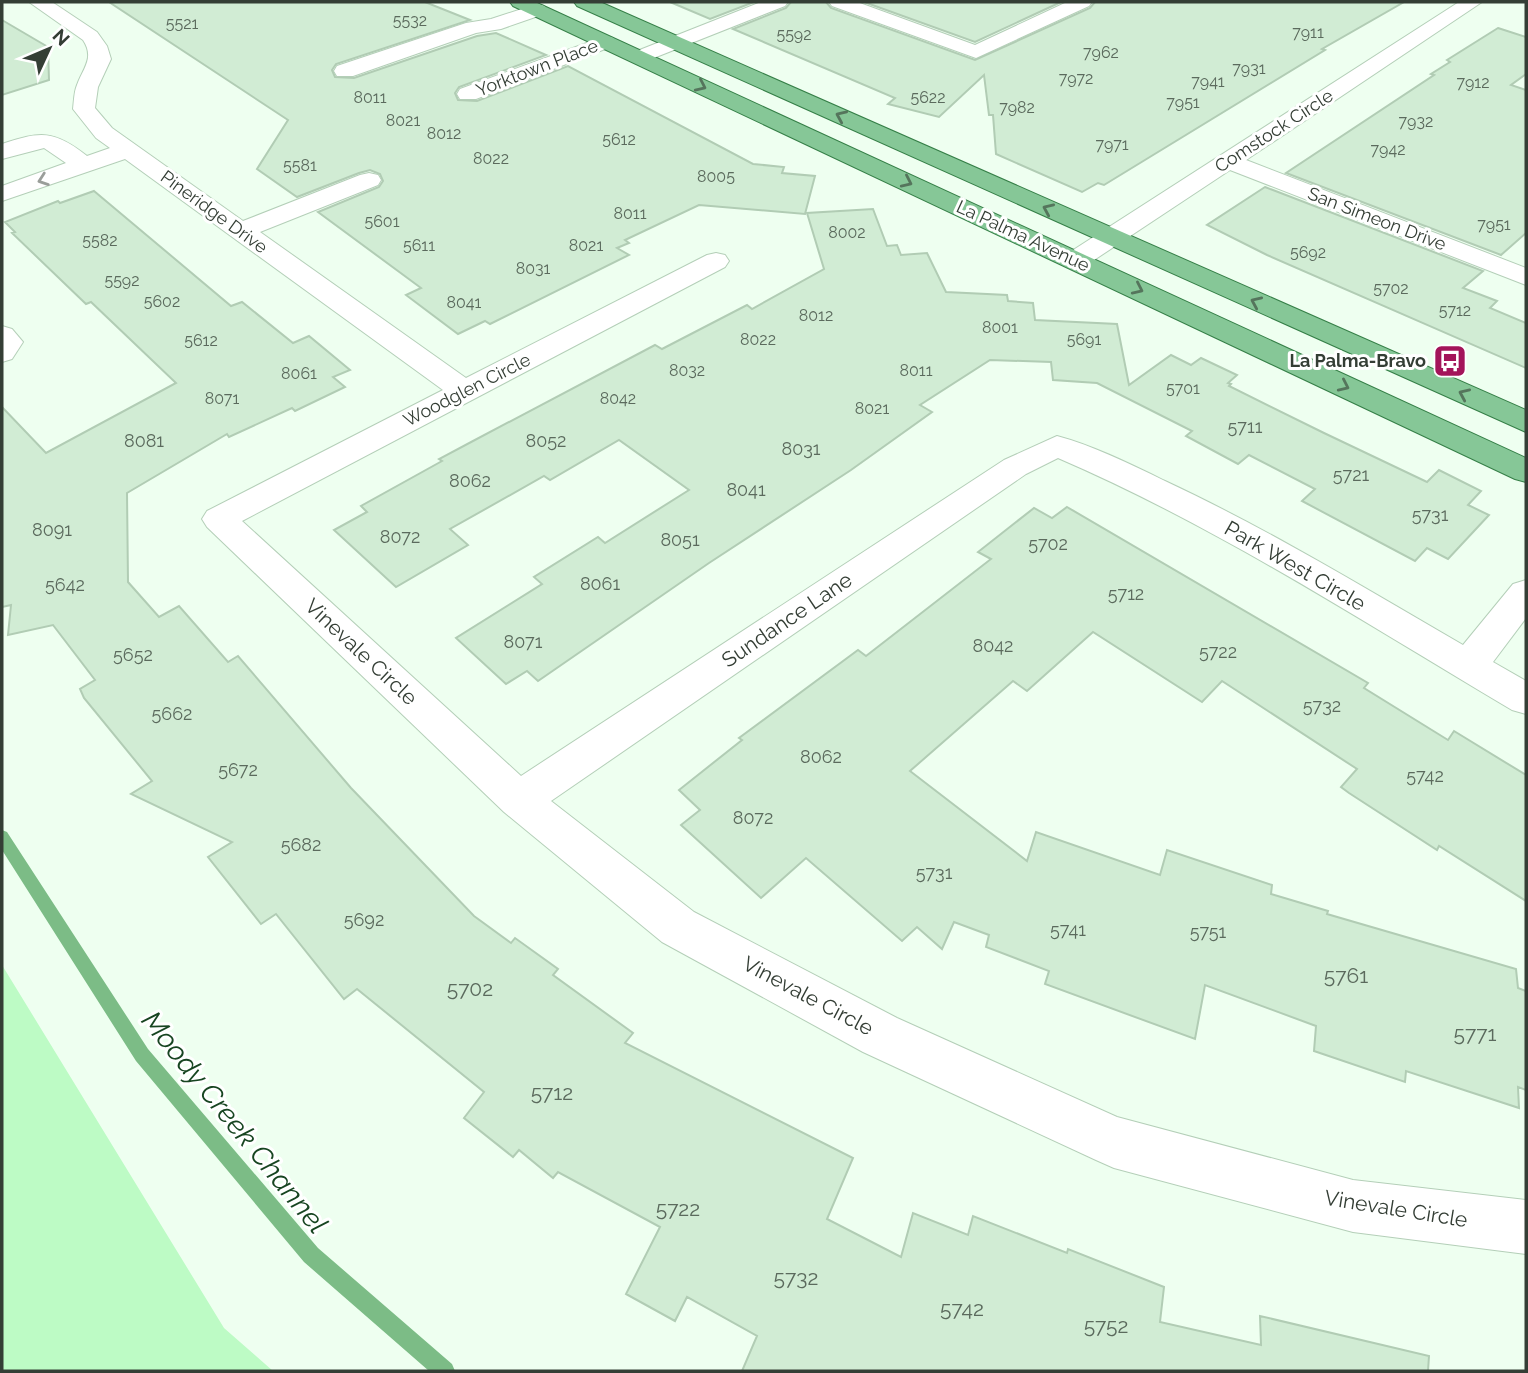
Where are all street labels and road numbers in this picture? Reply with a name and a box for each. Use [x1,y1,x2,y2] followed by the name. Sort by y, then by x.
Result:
[473,34,601,100] street label: Yorktown Place
[1211,84,1337,177] street label: Comstock Circle
[157,166,272,258] street label: Pineridge Drive
[1305,182,1450,255] street label: San Simeon Drive
[953,196,1093,276] street label: La Palma Avenue
[400,348,534,431] street label: Woodglen Circle
[1220,515,1370,616] street label: Park West Circle
[717,567,857,672] street label: Sundance Lane
[300,593,423,710] street label: Vinevale Circle
[739,951,878,1041] street label: Vinevale Circle
[1323,1185,1469,1232] street label: Vinevale Circle

